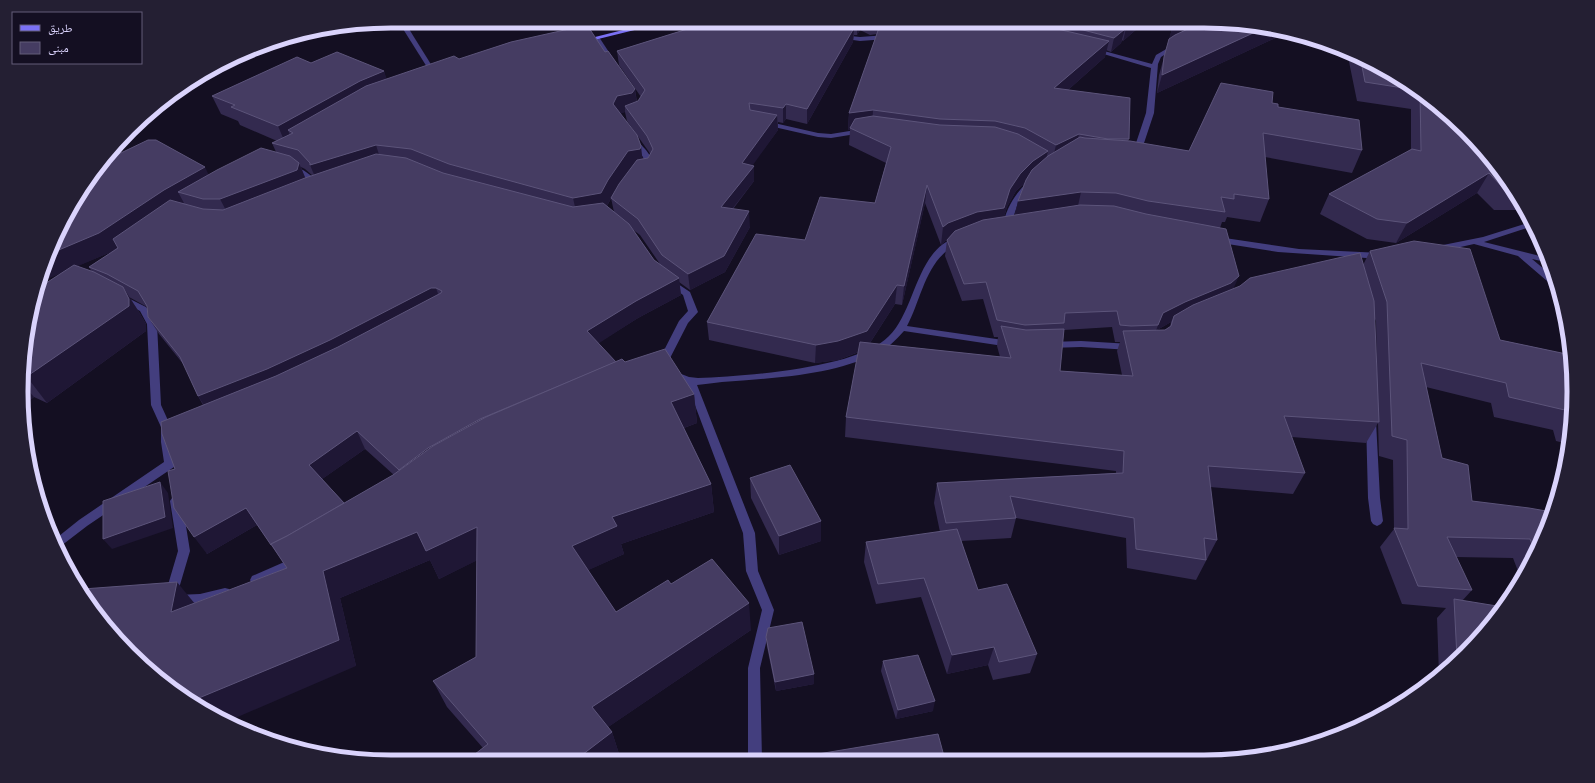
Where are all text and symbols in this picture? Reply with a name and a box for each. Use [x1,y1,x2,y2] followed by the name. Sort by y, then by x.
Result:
[12,12,142,64] legend
[48,21,73,35] text: طريق
[48,41,69,55] text: مبنى

